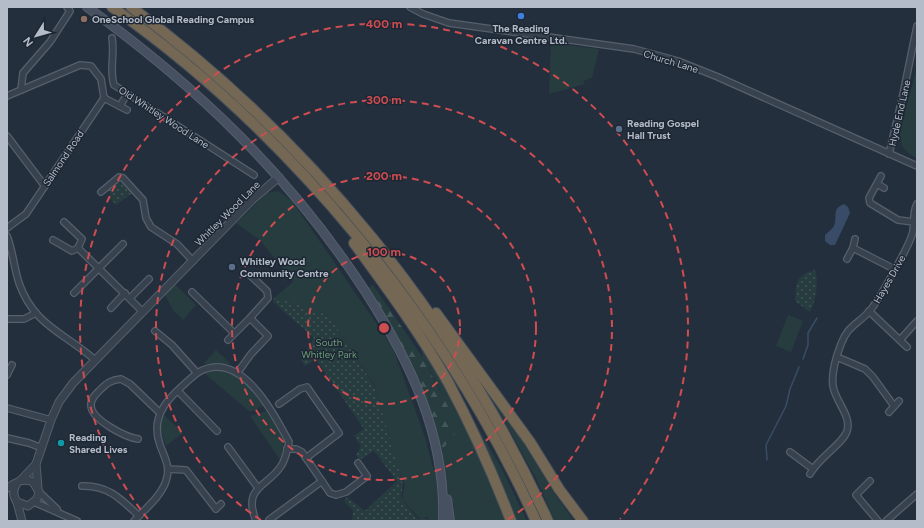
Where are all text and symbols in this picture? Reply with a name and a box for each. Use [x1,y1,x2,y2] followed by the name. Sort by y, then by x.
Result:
[516,11,526,21] marker: The Reading Caravan Centre Ltd.
[92,13,255,26] place label: OneSchool Global Reading Campus
[79,14,89,24] marker: OneSchool Global Reading Campus
[16,16,56,56] north arrow
[366,17,402,31] text: 400 m
[475,22,568,47] place label: The Reading Caravan Centre Ltd.
[21,34,36,49] text: N
[642,47,700,76] street label: Church Lane
[886,78,914,148] street label: Hyde End Lane
[116,83,212,152] street label: Old Whitley Wood Lane
[366,93,402,107] text: 300 m
[627,117,699,142] place label: Reading Gospel Hall Trust
[614,124,624,134] marker: Reading Gospel Hall Trust
[40,128,87,189] street label: Salmond Road
[366,169,402,183] text: 200 m
[192,178,263,249] street label: Whitley Wood Lane
[367,245,401,259] text: 100 m
[870,252,909,306] street label: Hayes Drive
[240,255,329,280] place label: Whitley Wood Community Centre
[227,262,237,272] marker: Whitley Wood Community Centre
[377,321,391,335] centre of rings
[301,336,357,361] park label: South Whitley Park
[69,431,128,456] place label: Reading Shared Lives
[56,438,66,448] marker: Reading Shared Lives

